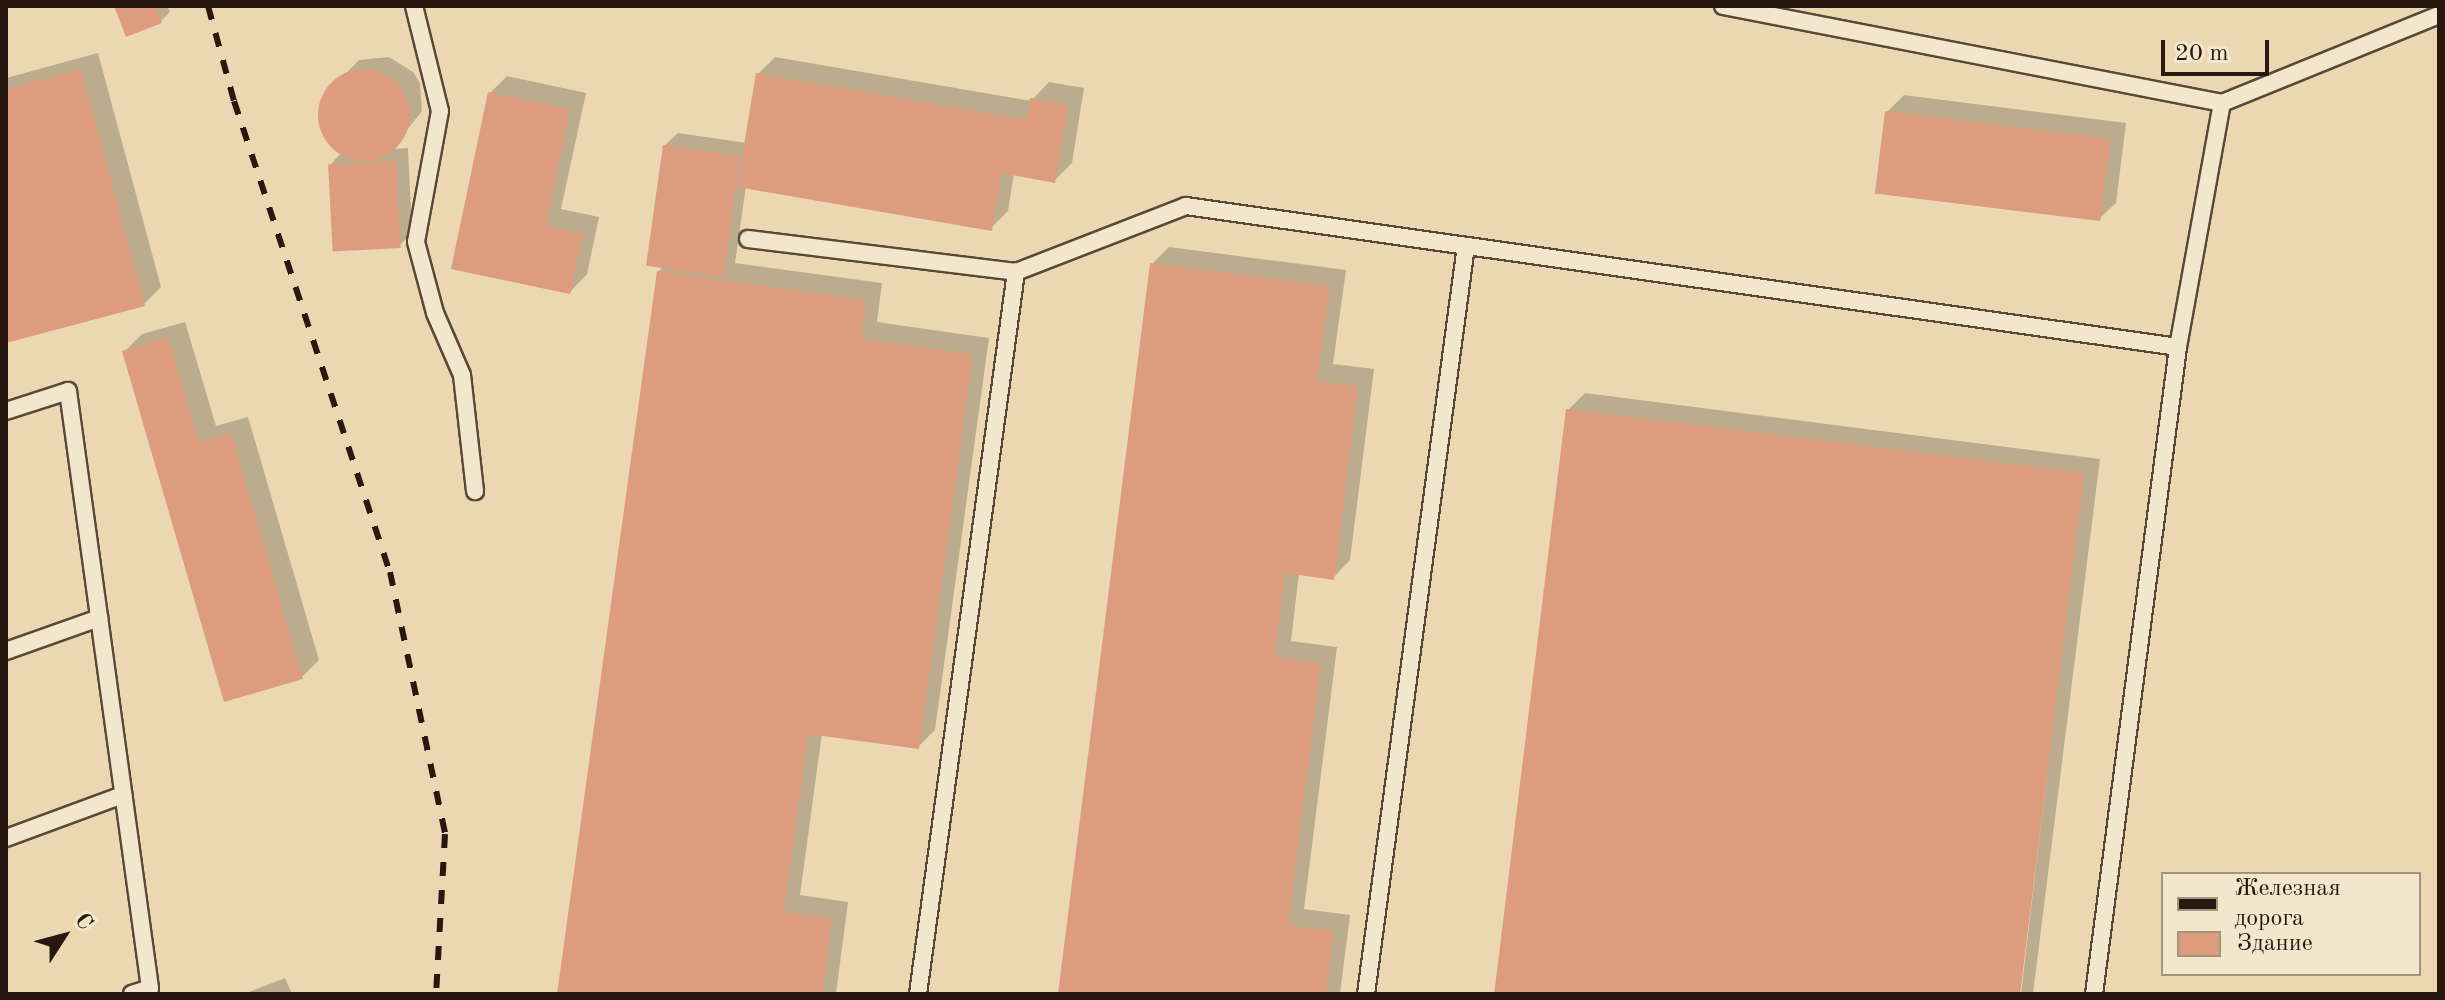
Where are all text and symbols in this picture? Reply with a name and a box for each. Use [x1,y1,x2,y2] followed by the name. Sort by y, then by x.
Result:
[2165,24,2273,74] scale bar
[2175,42,2229,66] text: 20 m
[2161,872,2421,976] legend
[2234,877,2341,931] text: Железная дорога
[24,896,104,976] north arrow
[70,910,97,934] text: С
[2237,932,2313,956] text: Здание

